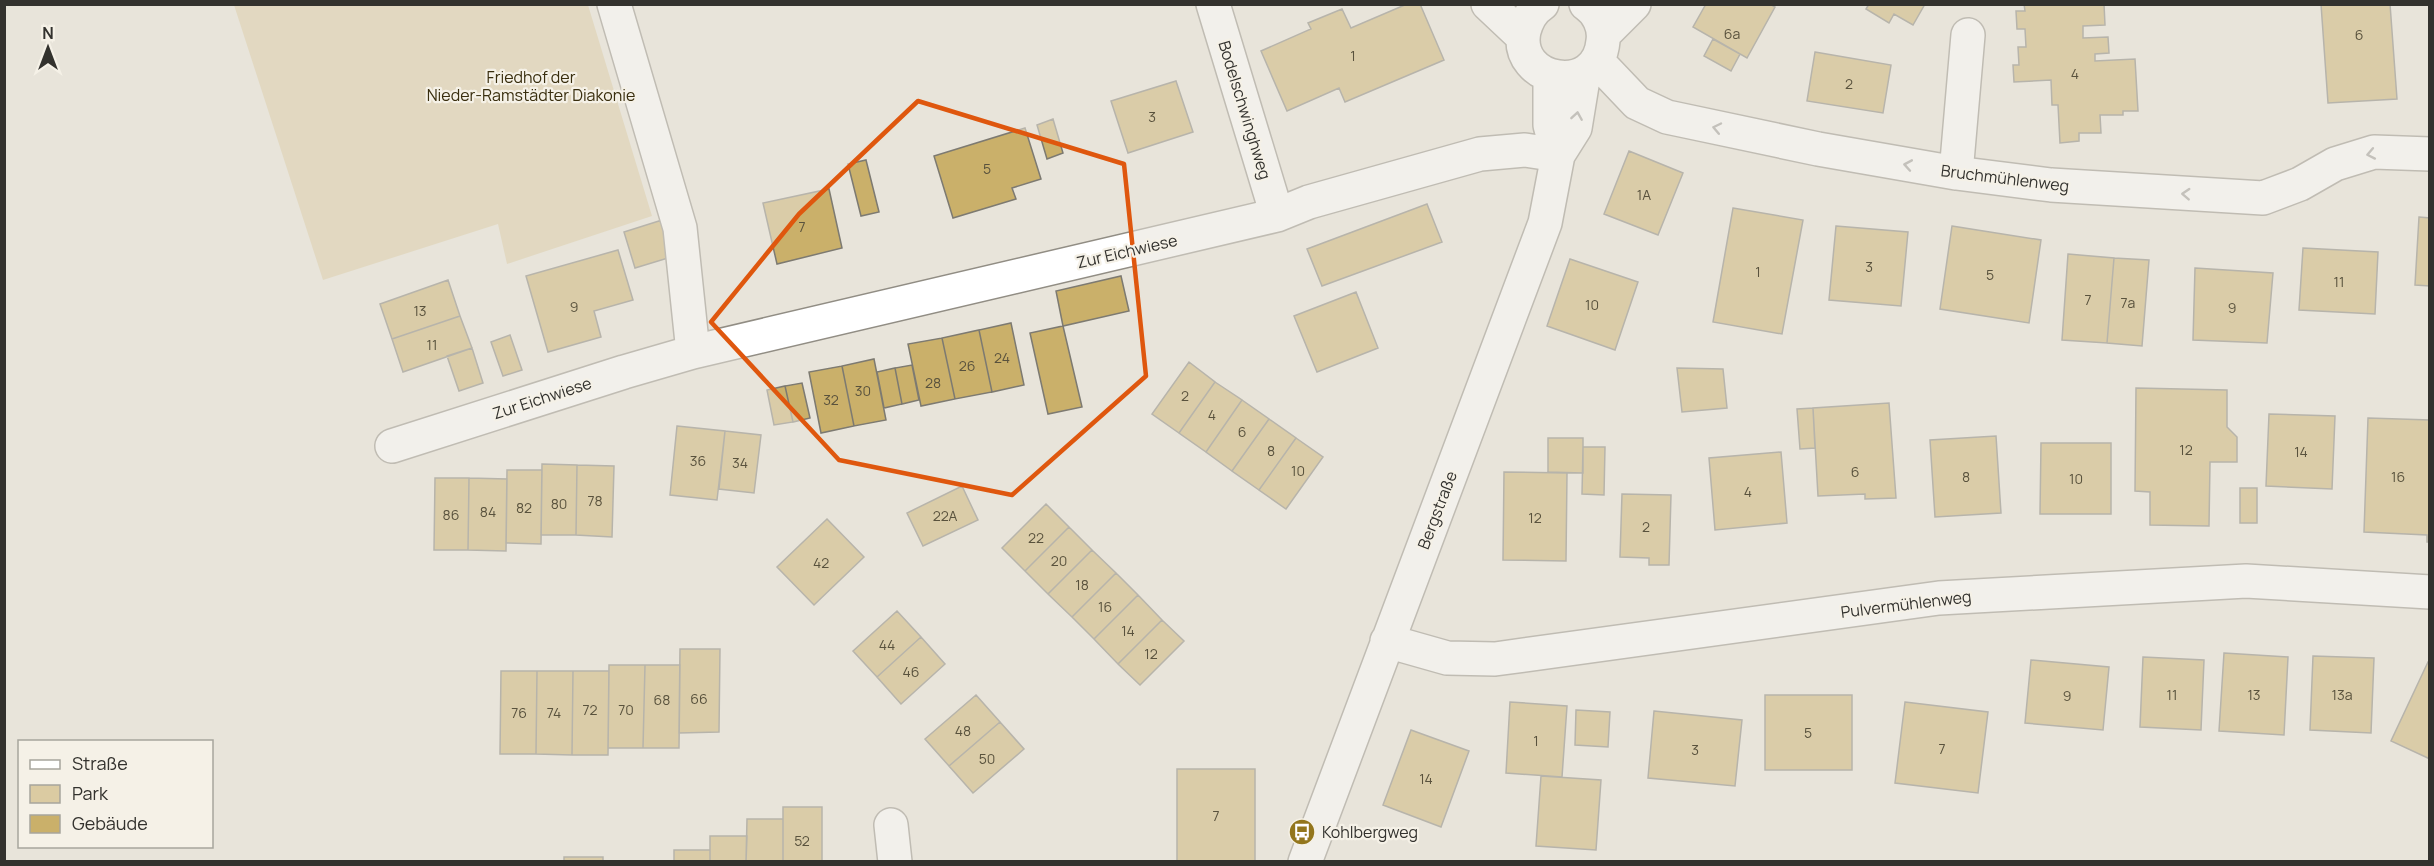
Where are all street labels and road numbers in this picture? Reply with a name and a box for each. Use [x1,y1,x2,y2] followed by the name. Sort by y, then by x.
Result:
[1213,38,1277,182] street label: Bodelschwinghweg
[1940,159,2070,197] street label: Bruchmühlenweg
[1075,229,1179,273] street label: Zur Eichwiese
[490,372,594,424] street label: Zur Eichwiese
[1412,468,1462,552] street label: Bergstraße
[1839,585,1973,623] street label: Pulvermühlenweg

